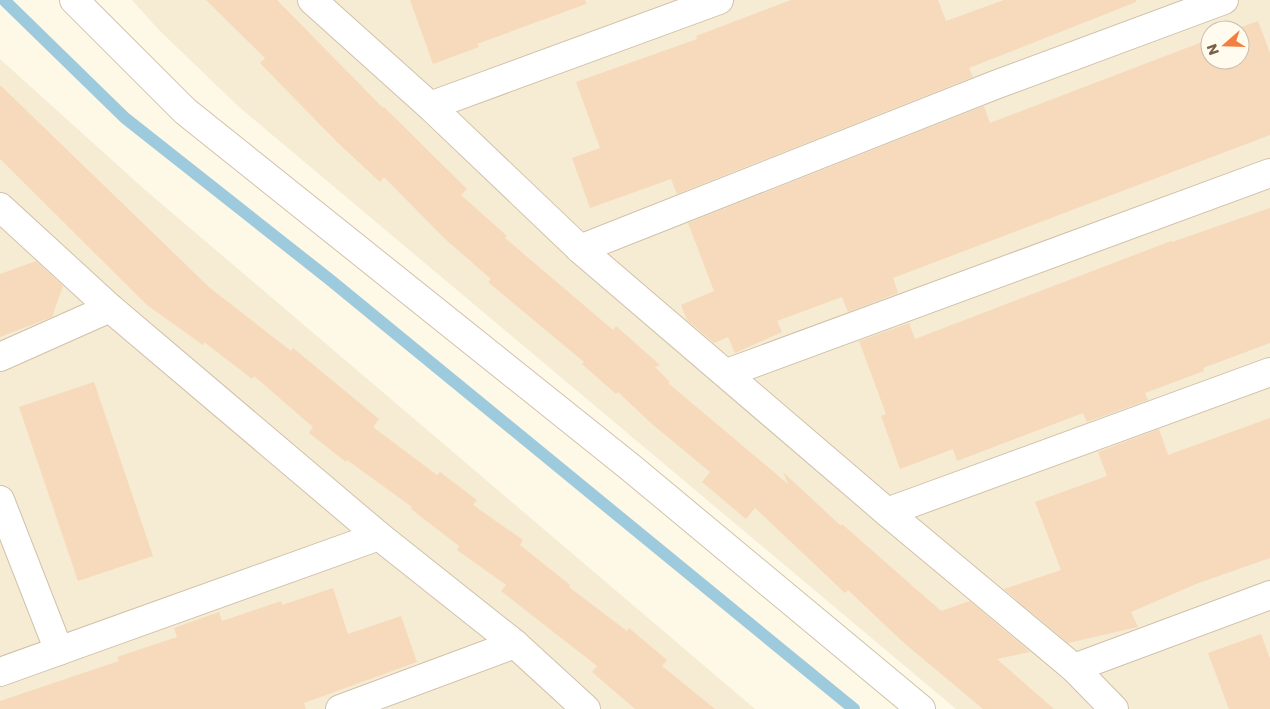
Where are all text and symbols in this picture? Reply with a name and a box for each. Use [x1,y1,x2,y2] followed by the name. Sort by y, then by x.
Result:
[1200,20,1250,70] north arrow
[1202,41,1224,58] text: N

